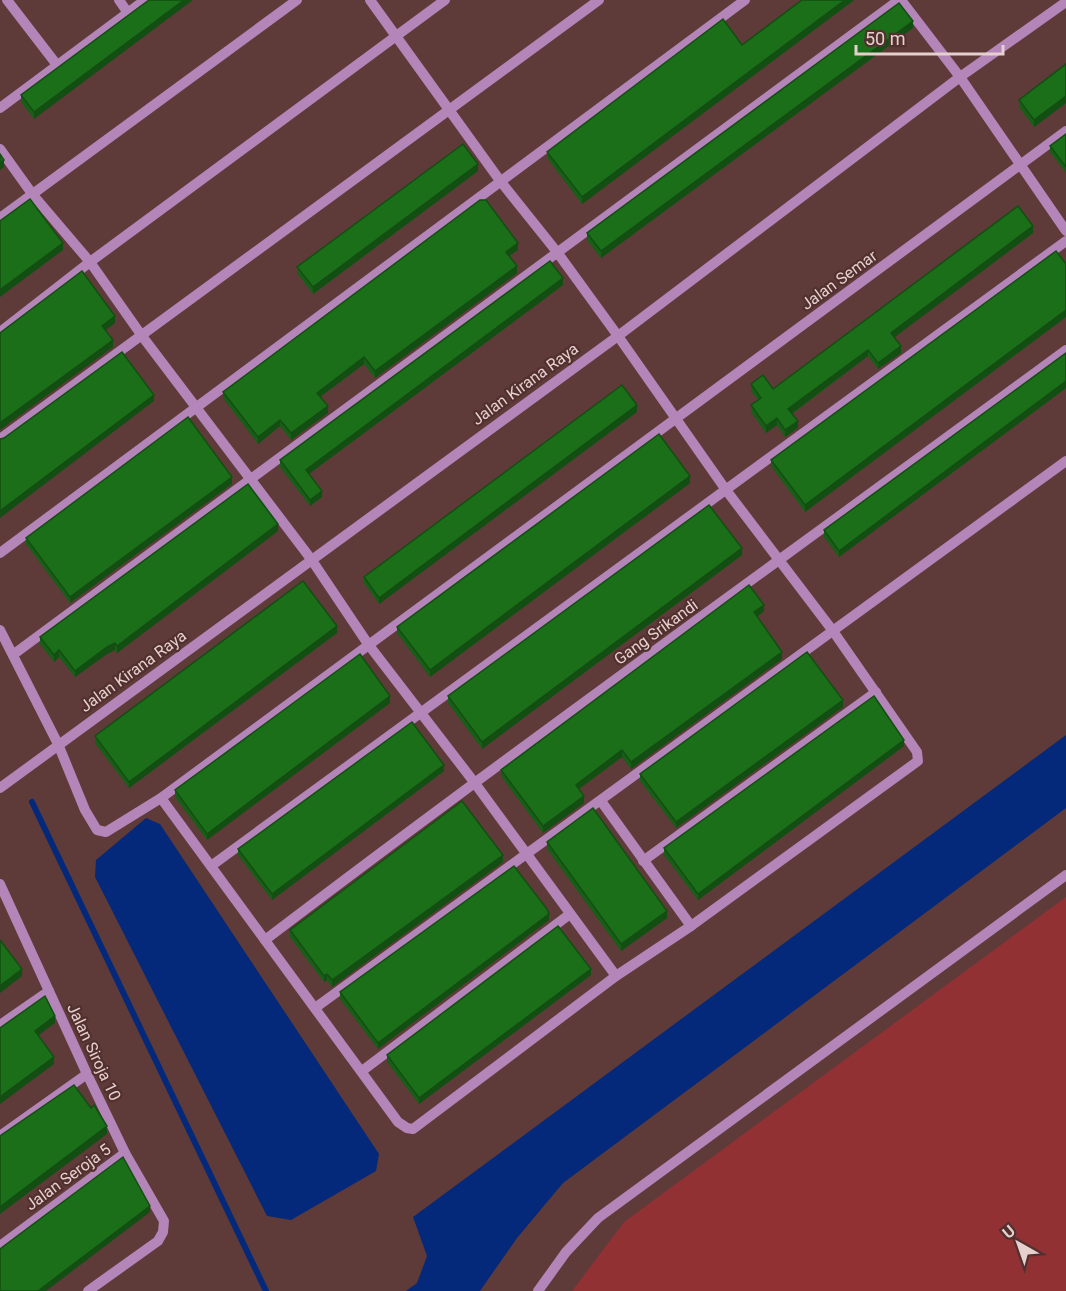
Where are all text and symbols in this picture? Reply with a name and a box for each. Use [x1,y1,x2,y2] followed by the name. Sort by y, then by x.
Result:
[856,18,1003,56] scale bar
[865,28,905,49] text: 50 m
[797,246,881,314] street label: Jalan Semar
[468,339,582,429] street label: Jalan Kirana Raya
[610,595,702,669] street label: Gang Srikandi
[76,626,190,716] street label: Jalan Kirana Raya
[63,1000,125,1104] street label: Jalan Siroja 10
[22,1140,114,1214] street label: Jalan Seroja 5
[988,1213,1048,1273] north arrow
[999,1221,1019,1243] text: U

